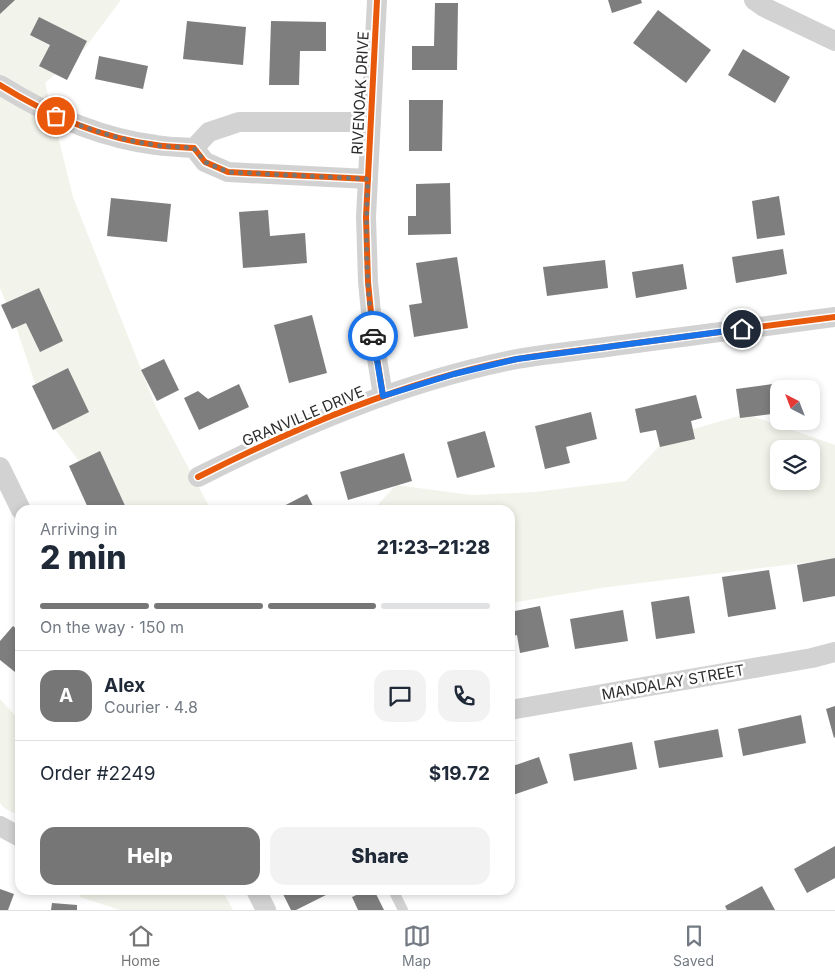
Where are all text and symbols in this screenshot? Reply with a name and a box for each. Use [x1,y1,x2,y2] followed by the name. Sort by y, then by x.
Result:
[347,31,373,155] street label: RIVENOAK DRIVE
[35,95,77,137] pin
[42,102,70,130] icon: bag
[721,308,763,350] pin
[348,311,398,361] courier
[728,315,756,343] icon: home
[359,322,387,350] icon: car
[770,380,820,430] north arrow
[770,380,820,490] map controls
[239,382,367,450] street label: GRANVILLE DRIVE
[770,440,820,490] button: layers
[40,519,117,539] text: Arriving in
[377,536,490,559] text: 21:23–21:28
[40,538,126,577] text: 2 min
[40,617,184,637] text: On the way · 150 m
[600,660,746,704] street label: MANDALAY STREET
[374,670,426,722] button: chat
[438,670,490,722] button: phone
[104,674,145,697] text: Alex
[59,684,73,707] text: A
[104,697,198,717] text: Courier · 4.8
[40,762,156,785] text: Order #2249
[429,762,490,785] text: $19.72
[40,827,260,885] button: Help
[270,827,490,885] button: Share
[121,922,160,969] tab: Home
[402,922,431,969] tab: Map
[673,922,714,969] tab: Saved

